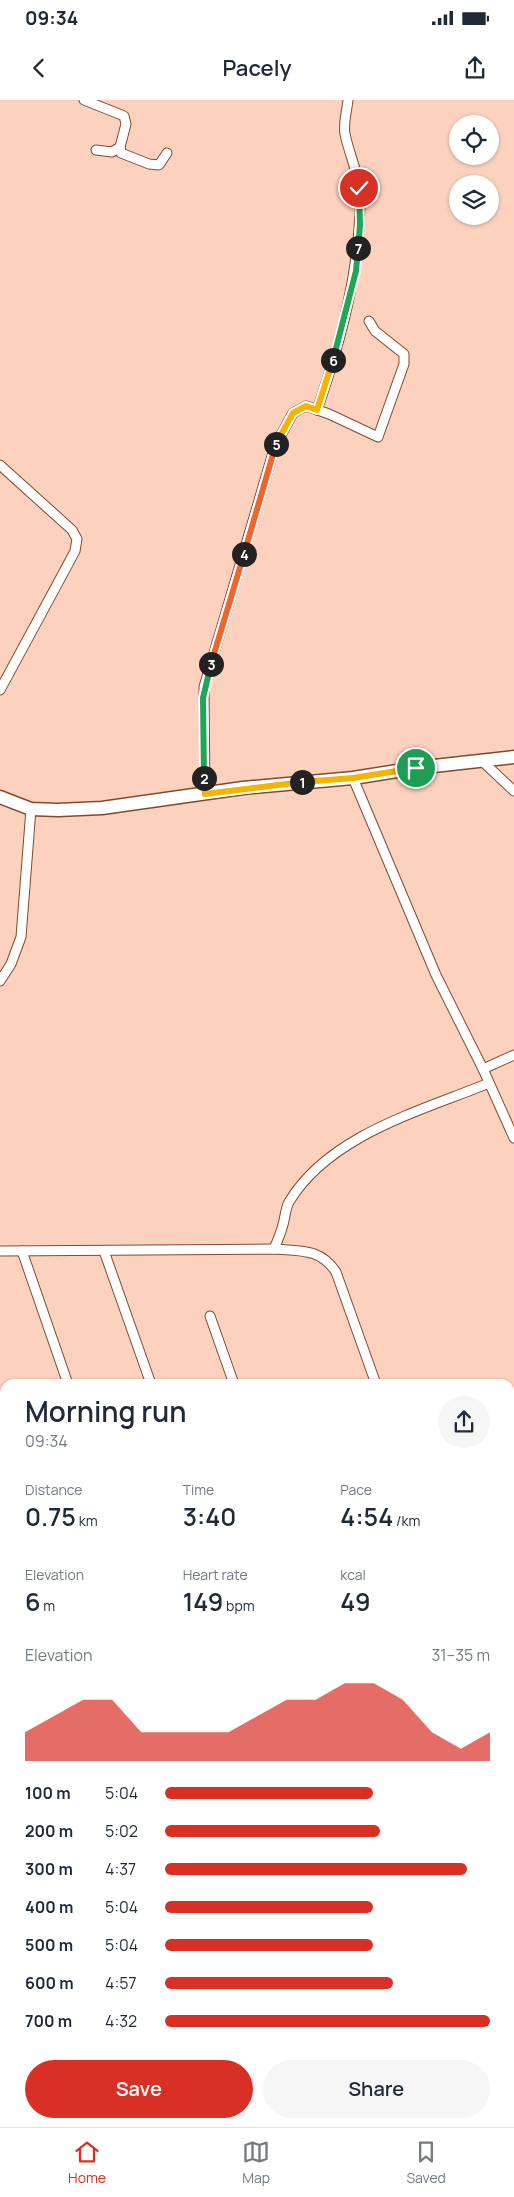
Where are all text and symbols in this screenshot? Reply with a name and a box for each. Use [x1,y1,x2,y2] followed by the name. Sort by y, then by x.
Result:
[25,5,78,31] text: 09:34
[222,53,292,83] text: Pacely
[25,54,53,82] icon: back
[461,54,489,82] icon: share
[449,115,499,225] map controls
[449,115,499,165] button: locate
[338,167,380,209] pin
[345,174,373,202] icon: check
[449,175,499,225] button: layers
[346,236,370,260] pin: 7
[355,239,362,258] text: 7
[320,348,346,372] pin: 6
[329,351,338,370] text: 6
[264,432,288,456] pin: 5
[272,435,281,454] text: 5
[232,542,256,566] pin: 4
[240,545,249,564] text: 4
[198,652,224,676] pin: 3
[207,655,216,674] text: 3
[395,747,437,789] pin
[402,754,430,782] icon: arrive
[192,766,216,790] pin: 2
[200,769,209,788] text: 2
[290,770,314,794] pin: 1
[299,773,306,792] text: 1
[25,1392,186,1430] text: Morning run
[438,1396,490,1448] button: share
[25,1430,68,1452] text: 09:34
[25,1480,82,1499] text: Distance
[183,1480,214,1499] text: Time
[340,1480,372,1499] text: Pace
[25,1499,76,1534] text: 0.75
[183,1499,236,1534] text: 3:40
[340,1499,393,1534] text: 4:54
[76,1511,98,1530] text: km
[393,1511,420,1530] text: /km
[25,1565,84,1584] text: Elevation
[183,1565,248,1584] text: Heart rate
[340,1565,366,1584] text: kcal
[25,1584,41,1619] text: 6
[183,1584,223,1619] text: 149
[340,1584,370,1619] text: 49
[41,1596,55,1615] text: m
[223,1596,255,1615] text: bpm
[25,1644,93,1666] text: Elevation
[431,1644,490,1666] text: 31–35 m
[25,1782,71,1804] text: 100 m
[105,1782,138,1804] text: 5:04
[25,1820,73,1842] text: 200 m
[105,1820,138,1842] text: 5:02
[25,1858,73,1880] text: 300 m
[105,1858,136,1880] text: 4:37
[25,1896,73,1918] text: 400 m
[105,1896,138,1918] text: 5:04
[25,1934,73,1956] text: 500 m
[105,1934,138,1956] text: 5:04
[25,1972,74,1994] text: 600 m
[105,1972,137,1994] text: 4:57
[25,2010,72,2032] text: 700 m
[105,2010,137,2032] text: 4:32
[25,2060,253,2118] button: Save
[263,2060,490,2118] button: Share
[68,2138,106,2187] tab: Home
[242,2138,270,2187] tab: Map
[406,2138,446,2187] tab: Saved

